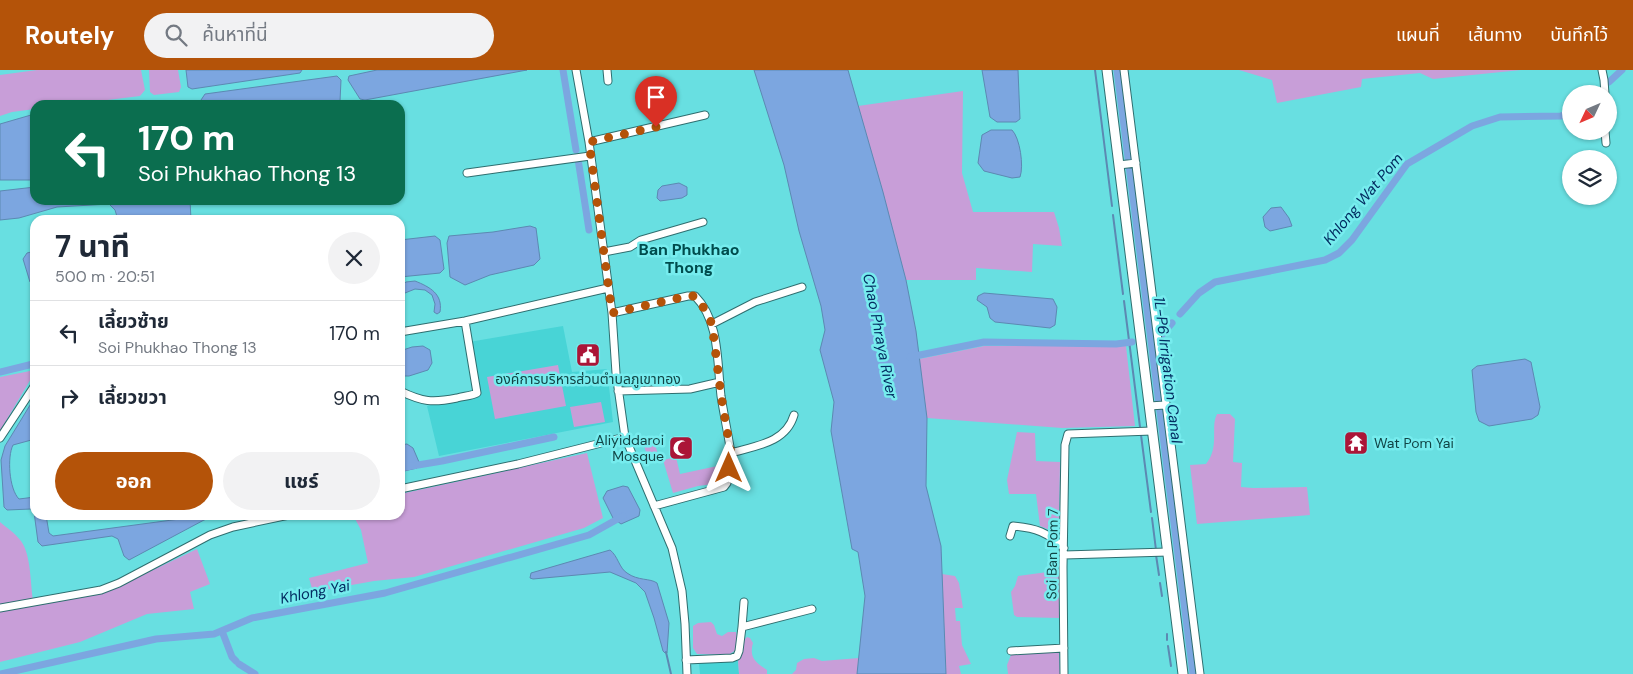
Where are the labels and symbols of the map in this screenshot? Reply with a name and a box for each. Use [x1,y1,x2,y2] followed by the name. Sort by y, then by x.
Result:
[635,76,677,127] pin
[1562,85,1618,140] north arrow
[1319,149,1407,249] water label: Khlong Wat Pom
[638,239,740,278] district label: Ban Phukhao Thong
[858,272,902,401] water label: Chao Phraya River
[1149,296,1187,445] water label: 1L-P6 Irrigation Canal
[575,342,601,368] public building icon: องค์การบริหารส่วนตำบลภูเขาทอง
[495,370,681,388] place label: องค์การบริหารส่วนตำบลภูเขาทอง
[1343,430,1369,456] temple icon: Wat Pom Yai
[595,431,664,465] place label: Aliyiddaroi Mosque
[1374,434,1454,452] place label: Wat Pom Yai
[668,435,694,461] mosque icon: Aliyiddaroi Mosque
[702,441,754,493] position arrow
[1042,508,1062,600] street label: Soi Ban Pom 7
[278,575,352,609] water label: Khlong Yai

